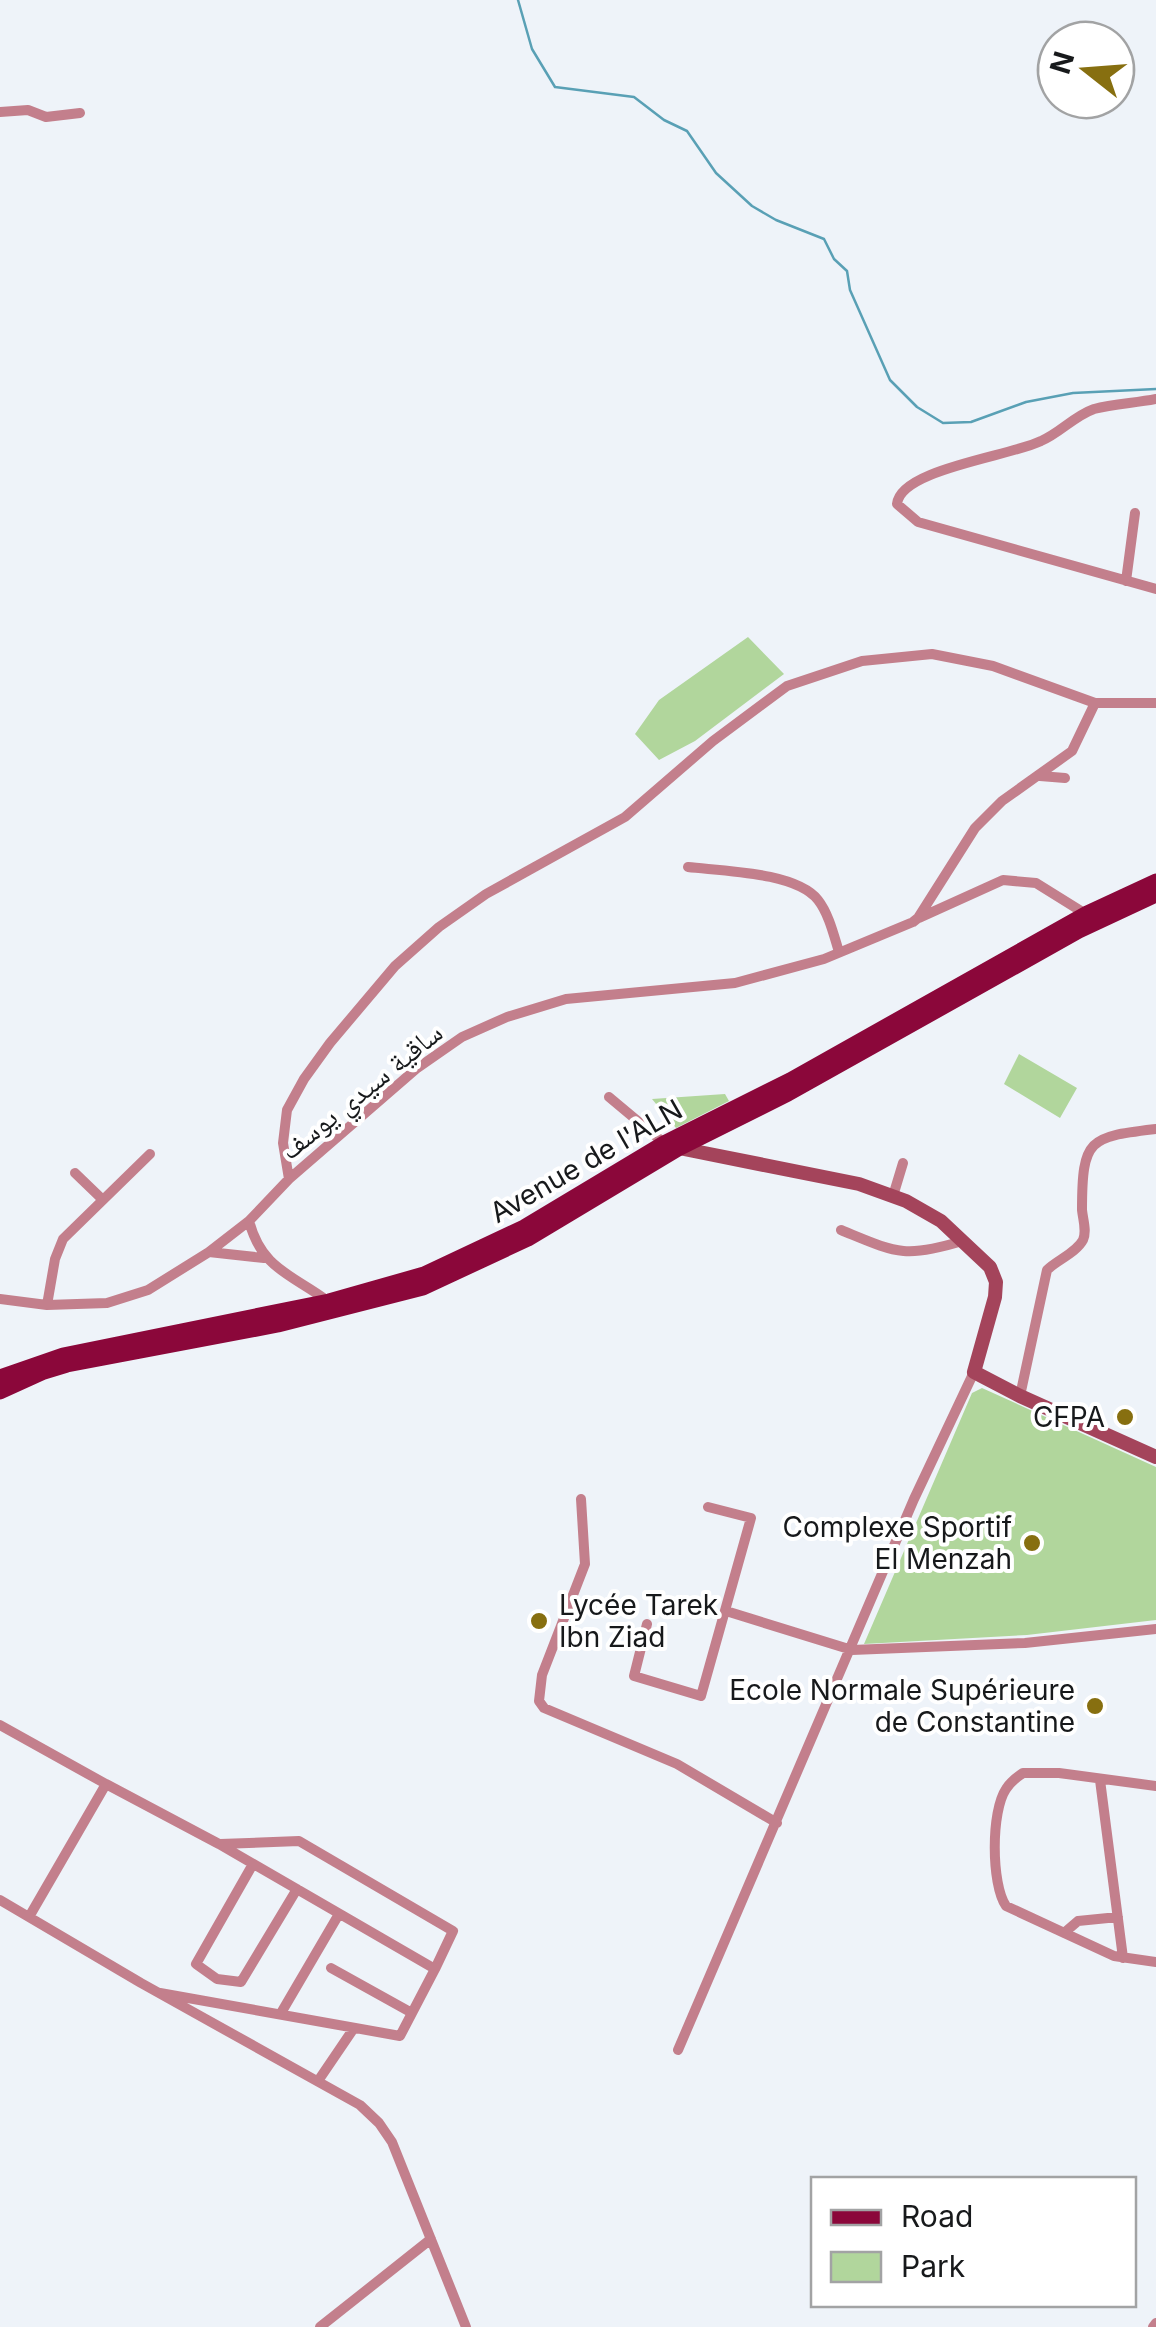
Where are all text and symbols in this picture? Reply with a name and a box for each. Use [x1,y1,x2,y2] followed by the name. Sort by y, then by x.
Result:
[1036,20,1136,120] north arrow
[1043,48,1081,78] text: N
[273,1015,453,1172] street label: ساقية سيدي يوسف
[484,1092,688,1230] street label: Avenue de l'ALN
[1033,1400,1105,1434] place label: CFPA
[1114,1406,1136,1428] marker: CFPA
[783,1510,1012,1576] place label: Complexe Sportif El Menzah
[1021,1532,1043,1554] marker: Complexe Sportif El Menzah
[559,1588,718,1654] place label: Lycée Tarek Ibn Ziad
[528,1610,550,1632] marker: Lycée Tarek Ibn Ziad
[729,1673,1075,1739] place label: Ecole Normale Supérieure de Constantine
[1084,1695,1106,1717] marker: Ecole Normale Supérieure de Constantine
[811,2177,1136,2307] legend
[901,2198,973,2234] text: Road
[901,2248,966,2284] text: Park

